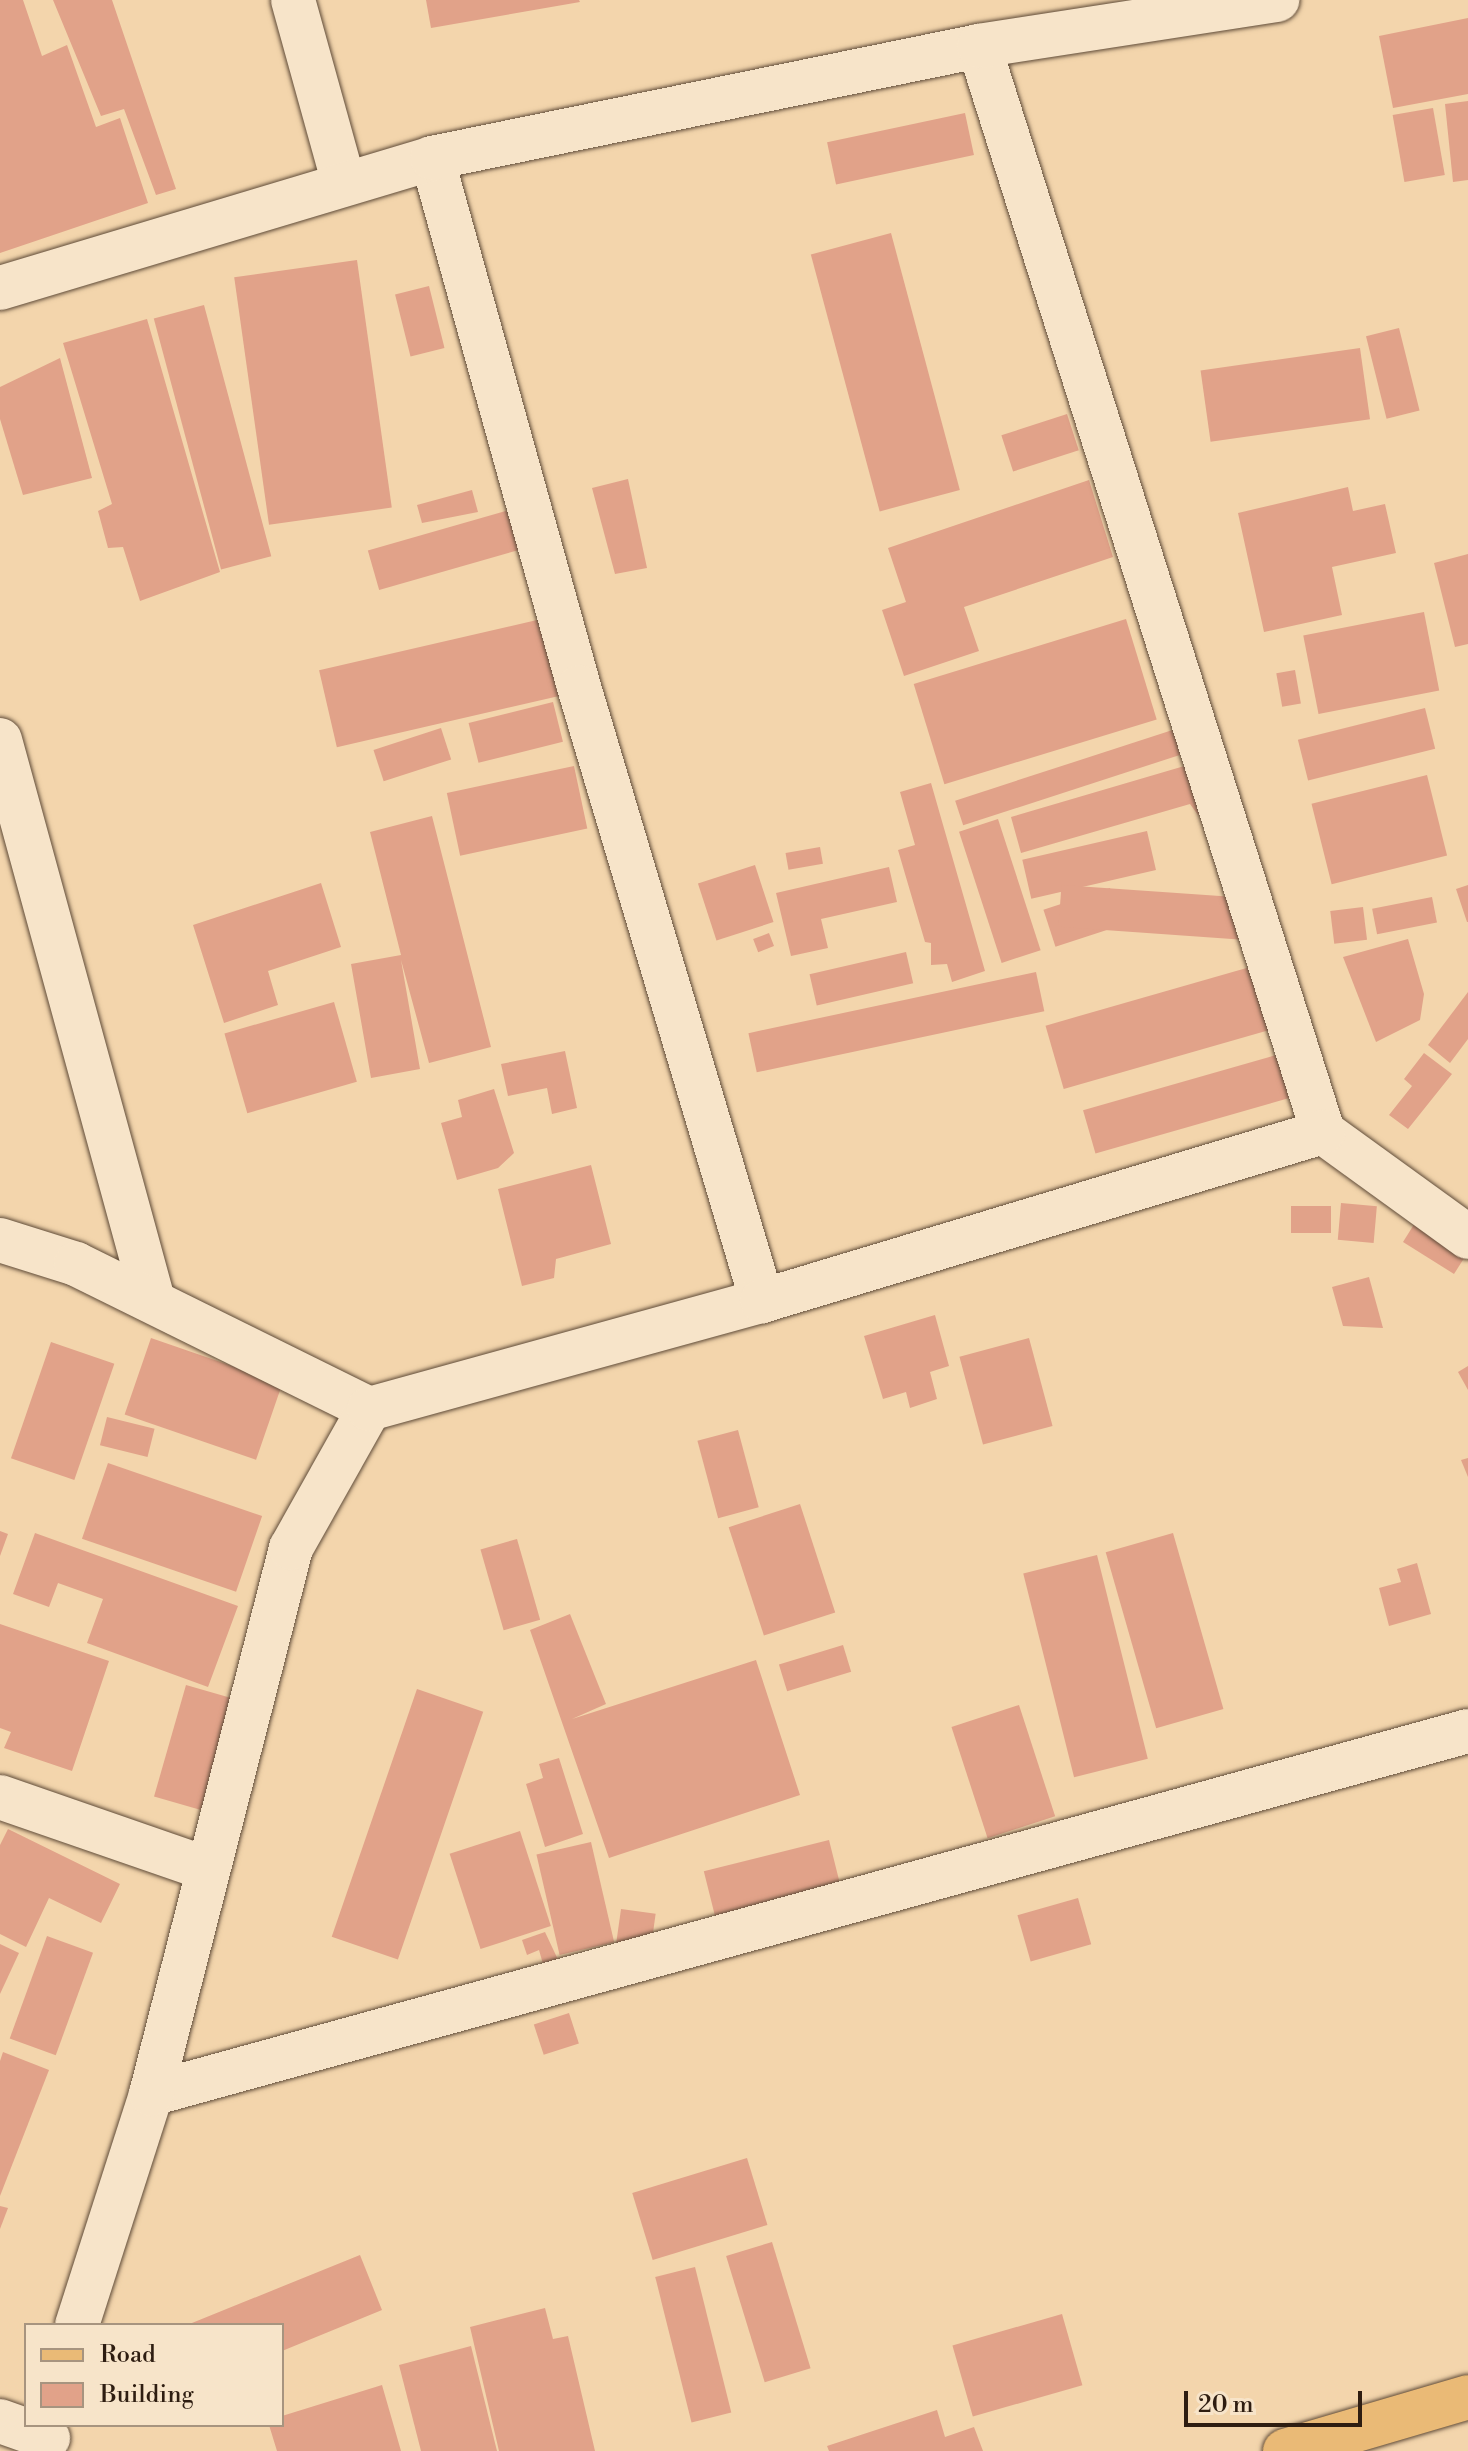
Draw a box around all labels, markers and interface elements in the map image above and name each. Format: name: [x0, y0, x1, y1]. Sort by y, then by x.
legend: [24, 2323, 284, 2427]
text: Road: [100, 2340, 156, 2370]
scale bar: [1188, 2375, 1366, 2425]
text: Building: [100, 2380, 194, 2410]
text: 20 m: [1198, 2390, 1254, 2420]

